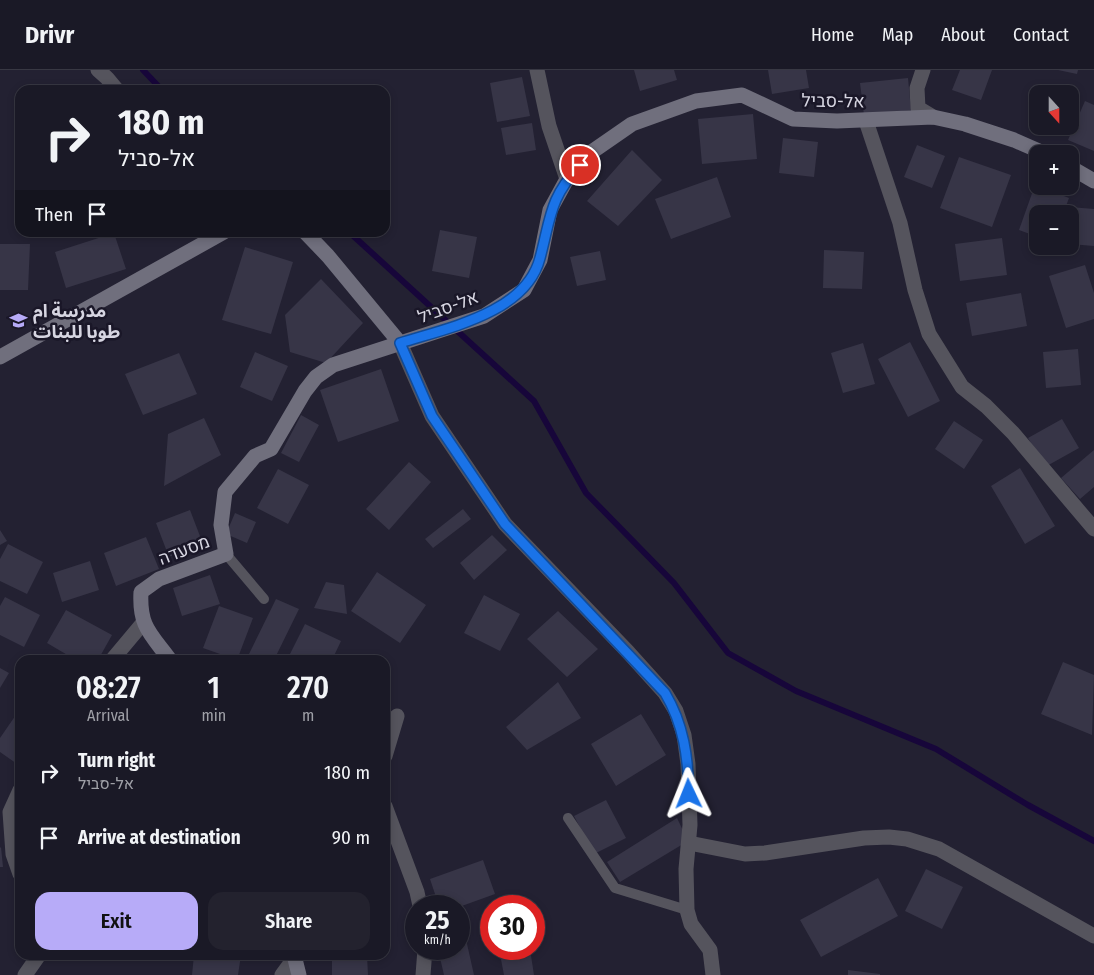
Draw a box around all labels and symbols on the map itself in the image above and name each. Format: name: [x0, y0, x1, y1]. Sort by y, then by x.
north arrow: [1029, 85, 1079, 135]
street label: אל-סביל: [801, 89, 865, 113]
pin: [559, 144, 601, 186]
street label: אל-סביל: [415, 286, 481, 328]
place label: مدرسة ام طوبا للبنات: [33, 300, 120, 343]
school or university icon: مدرسة ام طوبا للبنات: [9, 311, 29, 331]
street label: מסעדה: [155, 530, 213, 570]
position arrow: [662, 767, 714, 819]
speed limit sign: 30: [480, 895, 545, 960]

